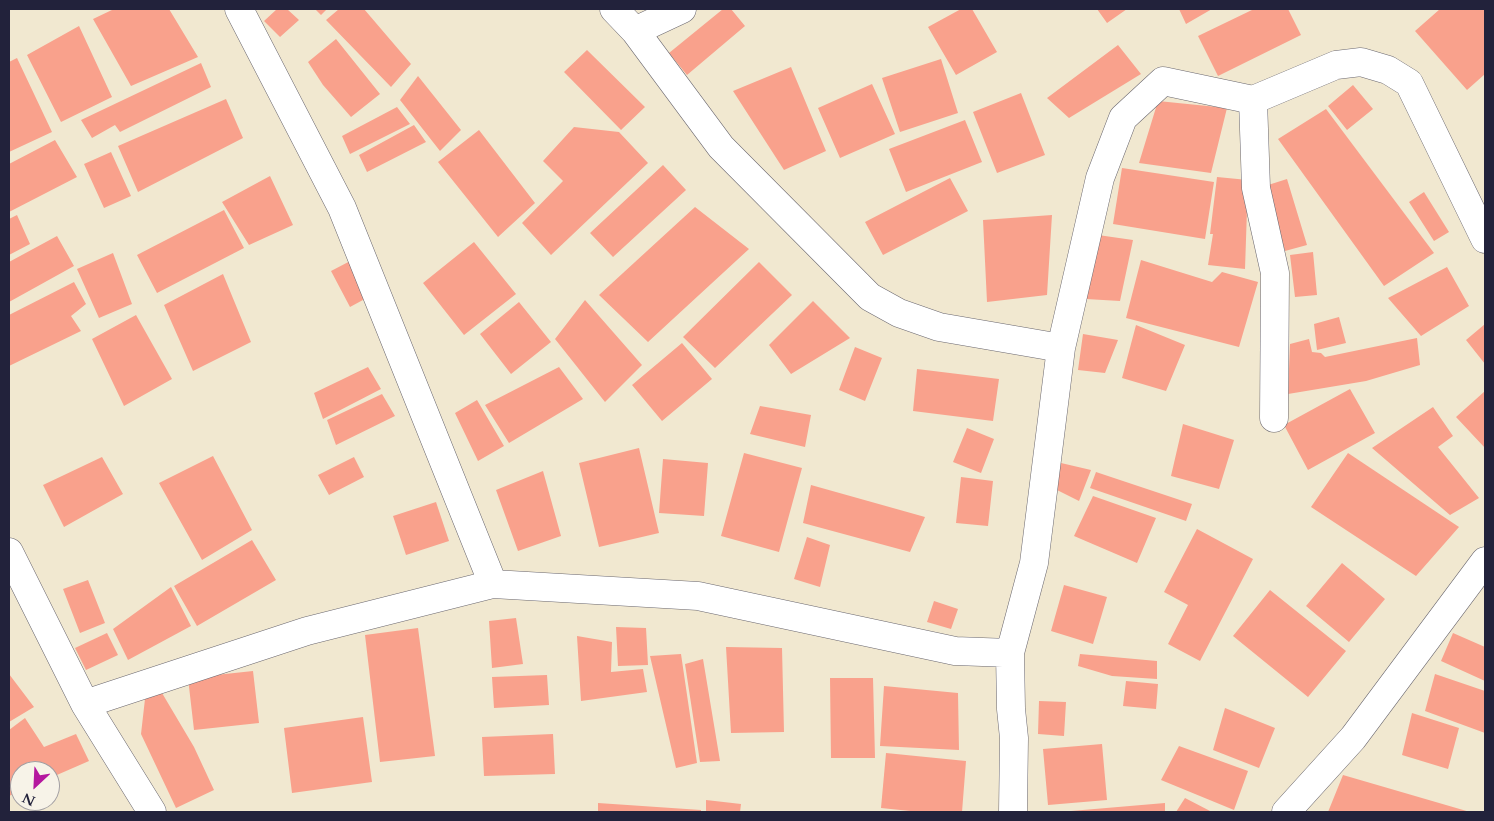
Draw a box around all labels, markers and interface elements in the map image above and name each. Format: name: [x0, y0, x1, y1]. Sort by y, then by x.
north arrow: [10, 761, 60, 811]
text: N: [19, 788, 38, 810]

